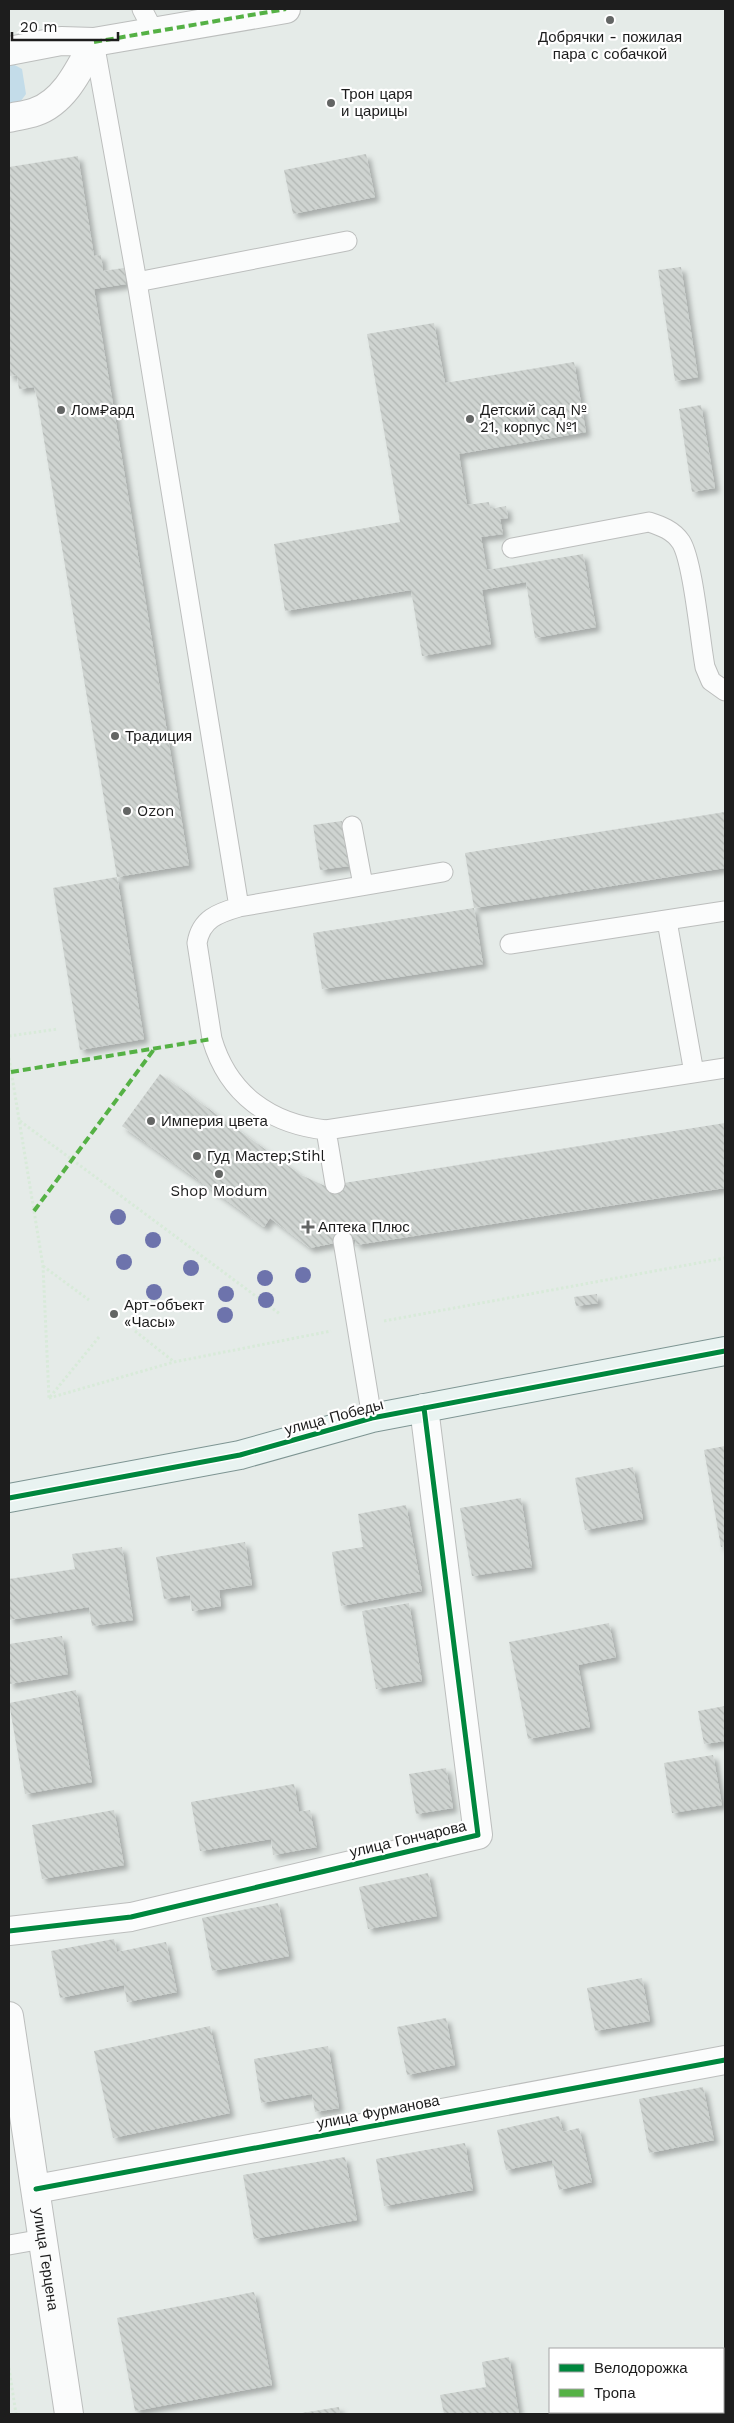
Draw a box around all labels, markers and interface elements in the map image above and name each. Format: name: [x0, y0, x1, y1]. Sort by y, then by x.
scale bar: [12, 10, 119, 42]
marker: Добрячки - пожилая пара с собачкой: [604, 14, 616, 26]
text: 20 m: [20, 18, 58, 36]
place label: Добрячки - пожилая пара с собачкой: [538, 28, 682, 63]
place label: Трон царя и царицы: [341, 85, 413, 120]
marker: Трон царя и царицы: [325, 97, 337, 109]
place label: Лом₽ард: [71, 401, 135, 419]
place label: Детский сад № 21, корпус №1: [480, 401, 587, 436]
marker: Лом₽ард: [55, 404, 67, 416]
marker: Детский сад № 21, корпус №1: [464, 413, 476, 425]
place label: Традиция: [125, 727, 192, 745]
marker: Традиция: [109, 730, 121, 742]
place label: Ozon: [137, 802, 174, 820]
marker: Ozon: [121, 805, 133, 817]
place label: Империя цвета: [161, 1112, 268, 1130]
marker: Империя цвета: [145, 1115, 157, 1127]
place label: Гуд Мастер;Stihl: [207, 1147, 325, 1165]
marker: Гуд Мастер;Stihl: [191, 1150, 203, 1162]
marker: Shop Modum: [213, 1168, 225, 1180]
place label: Shop Modum: [170, 1182, 268, 1200]
place label: Аптека Плюс: [318, 1218, 410, 1236]
marker: Аптека Плюс: [302, 1221, 314, 1233]
place label: Арт-объект «Часы»: [124, 1296, 204, 1331]
marker: Арт-объект «Часы»: [108, 1308, 120, 1320]
street label: улица Победы: [283, 1395, 385, 1439]
street label: улица Гончарова: [348, 1817, 469, 1861]
street label: улица Фурманова: [315, 2091, 442, 2133]
street label: улица Герцена: [29, 2207, 62, 2312]
legend: [549, 2348, 724, 2413]
text: Велодорожка: [594, 2359, 688, 2377]
text: Тропа: [594, 2384, 636, 2402]

